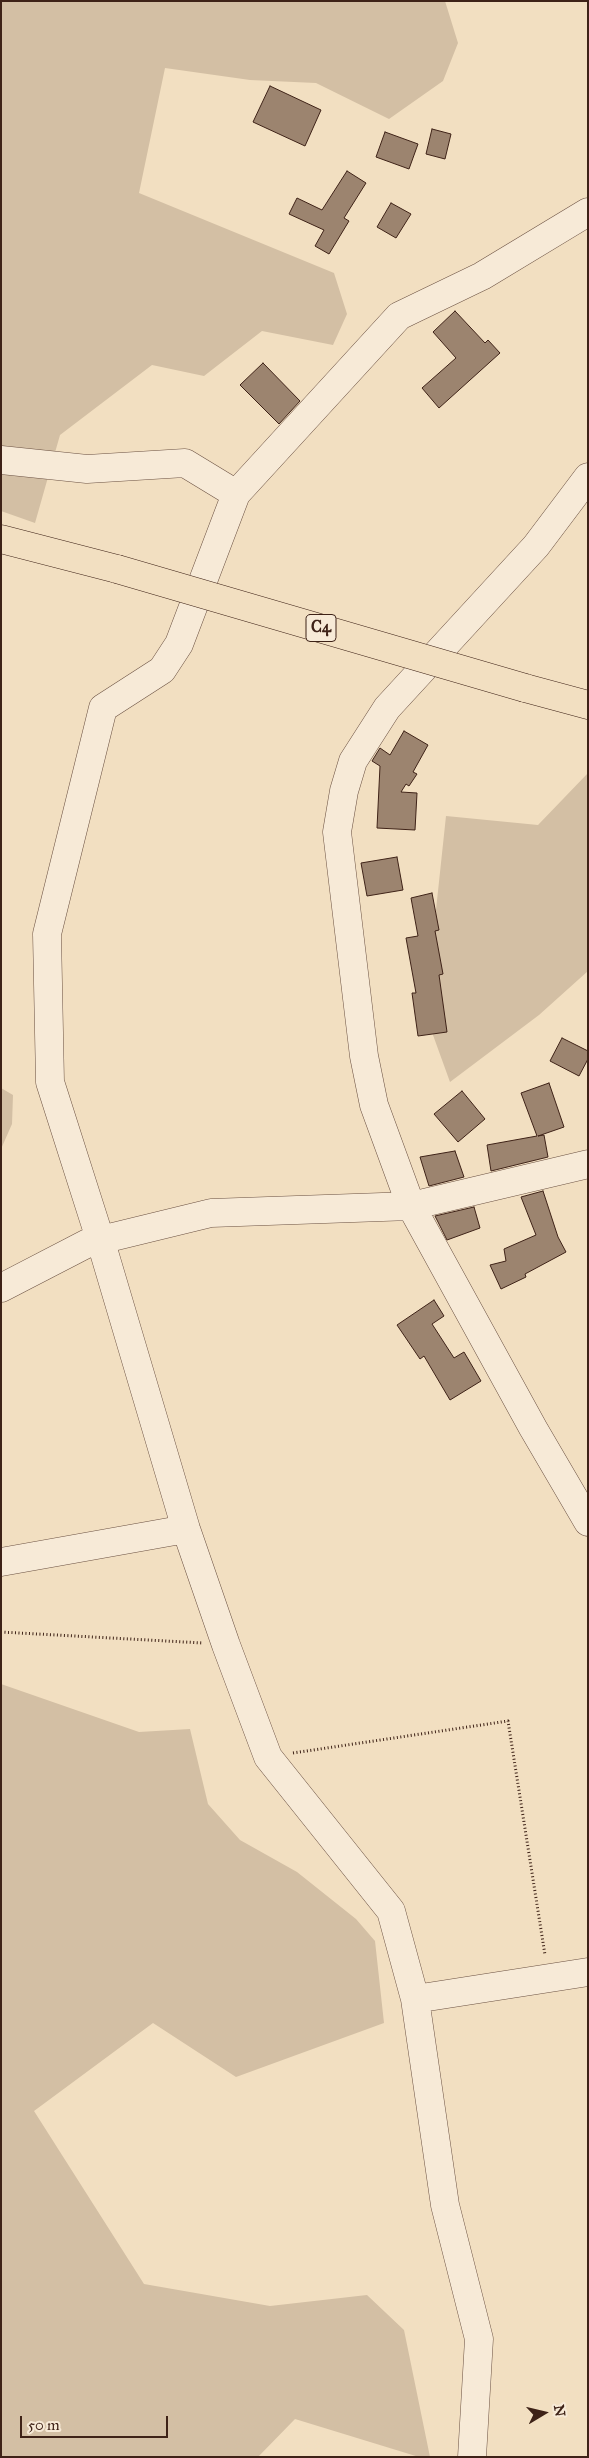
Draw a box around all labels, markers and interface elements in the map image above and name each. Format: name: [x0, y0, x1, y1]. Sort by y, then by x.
road number: C4: [306, 614, 336, 641]
north arrow: [519, 2388, 569, 2438]
text: N: [550, 2403, 569, 2418]
scale bar: [22, 2406, 170, 2438]
text: 50 m: [28, 2416, 60, 2434]

